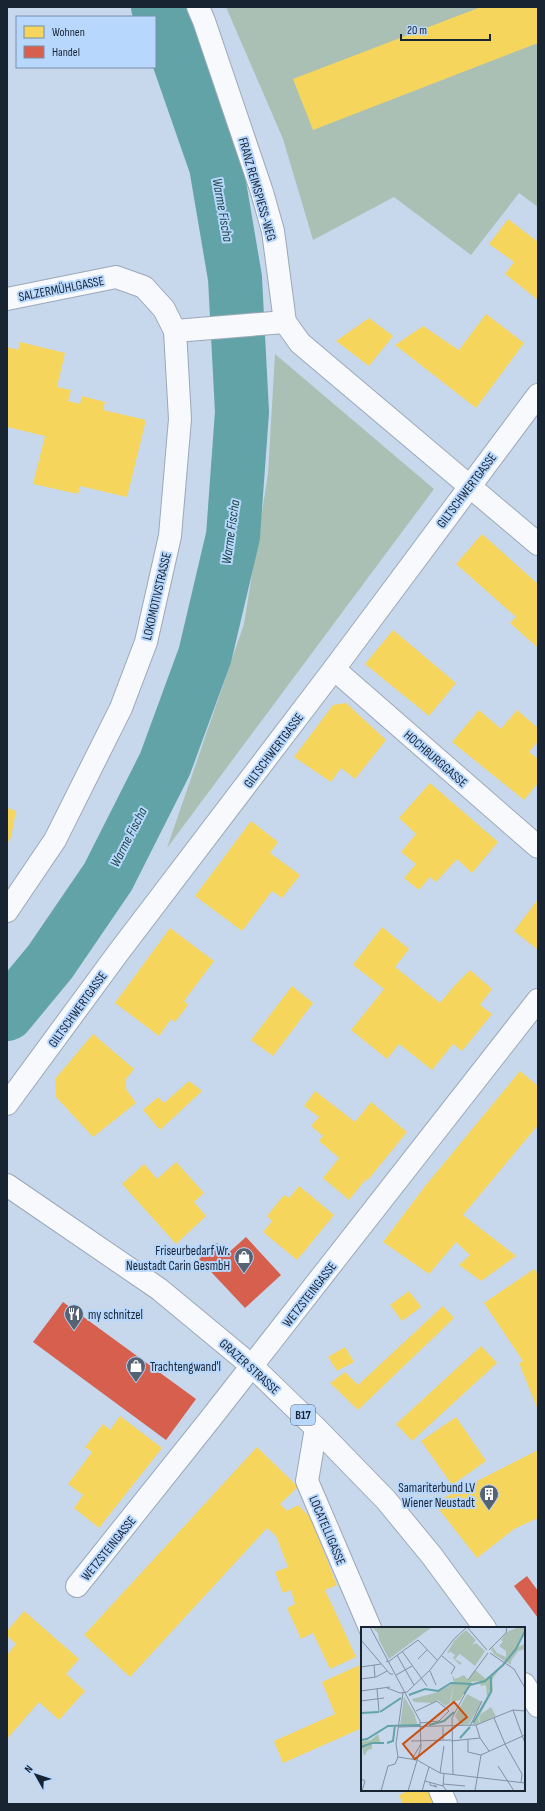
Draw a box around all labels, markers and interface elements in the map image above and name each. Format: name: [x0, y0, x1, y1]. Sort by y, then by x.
legend: [16, 16, 156, 68]
scale bar: [401, 16, 490, 42]
text: 20 m: [407, 23, 427, 38]
text: Wohnen: [52, 25, 85, 40]
text: Handel: [52, 45, 80, 60]
street label: FRANZ REIMSPIESS-WEG: [235, 136, 279, 243]
water label: Warme Fischa: [209, 177, 237, 244]
street label: SALZERMÜHLGASSE: [17, 272, 105, 305]
street label: GILTSCHWERTGASSE: [433, 450, 500, 531]
water label: Warme Fischa: [218, 499, 243, 565]
street label: LOKOMOTIVSTRASSE: [139, 551, 175, 642]
street label: GILTSCHWERTGASSE: [240, 710, 307, 791]
street label: HOCHBURGGASSE: [400, 727, 470, 791]
water label: Warme Fischa: [106, 804, 151, 870]
street label: GILTSCHWERTGASSE: [45, 969, 111, 1051]
place label: Friseurbedarf Wr. Neustadt Carin GesmbH: [126, 1243, 230, 1274]
shop icon: Friseurbedarf Wr. Neustadt Carin GesmbH: [233, 1246, 255, 1274]
street label: WETZSTEINGASSE: [279, 1259, 340, 1330]
restaurant icon: my schnitzel: [63, 1303, 85, 1331]
place label: my schnitzel: [88, 1307, 143, 1323]
street label: GRAZER STRASSE: [216, 1336, 283, 1398]
shop icon: Trachtengwand'l: [125, 1355, 147, 1383]
place label: Trachtengwand'l: [150, 1359, 221, 1375]
road number: B17: [291, 1405, 315, 1425]
place label: Samariterbund LV Wiener Neustadt: [398, 1480, 475, 1511]
building icon: Samariterbund LV Wiener Neustadt: [478, 1483, 500, 1511]
street label: LOCATELLIGASSE: [305, 1493, 349, 1567]
street label: WETZSTEINGASSE: [78, 1513, 140, 1584]
inset map: [361, 1627, 525, 1791]
north arrow: [16, 1755, 56, 1795]
text: N: [22, 1763, 36, 1775]

